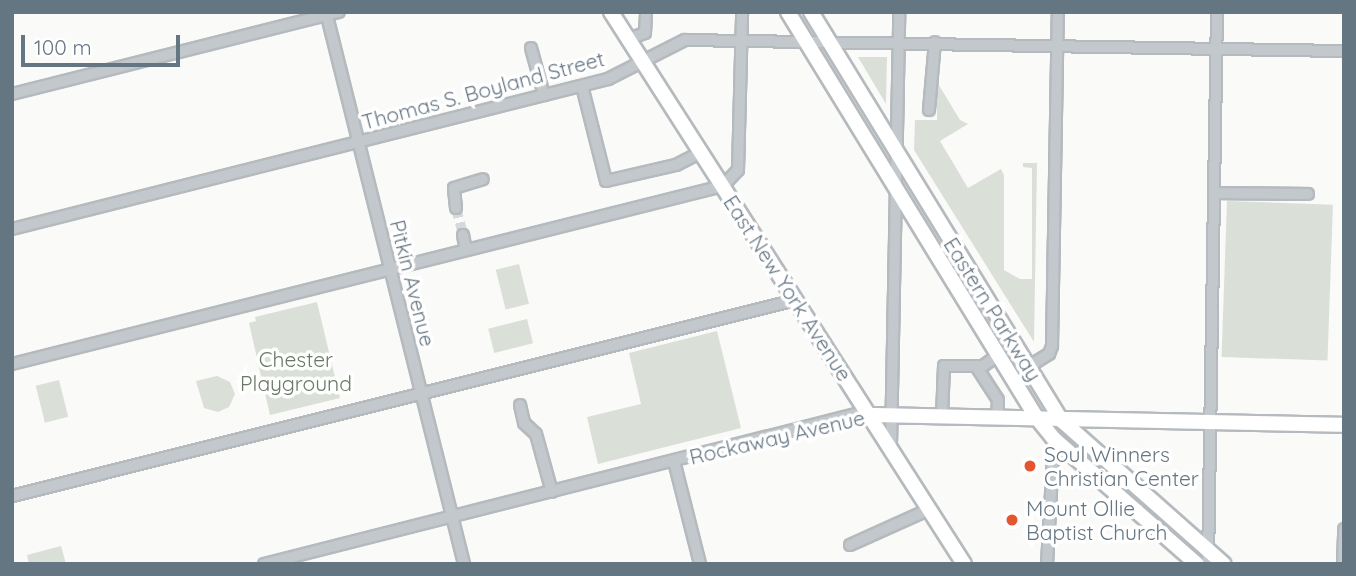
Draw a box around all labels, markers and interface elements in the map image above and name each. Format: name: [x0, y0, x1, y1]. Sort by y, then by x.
scale bar: [24, 21, 184, 65]
text: 100 m: [34, 34, 92, 60]
street label: Thomas S. Boyland Street: [359, 45, 607, 135]
street label: East New York Avenue: [718, 190, 858, 386]
street label: Pitkin Avenue: [385, 217, 441, 349]
street label: Eastern Parkway: [939, 233, 1047, 385]
park label: Chester Playground: [240, 346, 352, 396]
street label: Rockaway Avenue: [687, 405, 867, 469]
place label: Soul Winners Christian Center: [1044, 441, 1199, 491]
marker: Soul Winners Christian Center: [1022, 458, 1038, 474]
place label: Mount Ollie Baptist Church: [1026, 495, 1167, 545]
marker: Mount Ollie Baptist Church: [1004, 512, 1020, 528]

